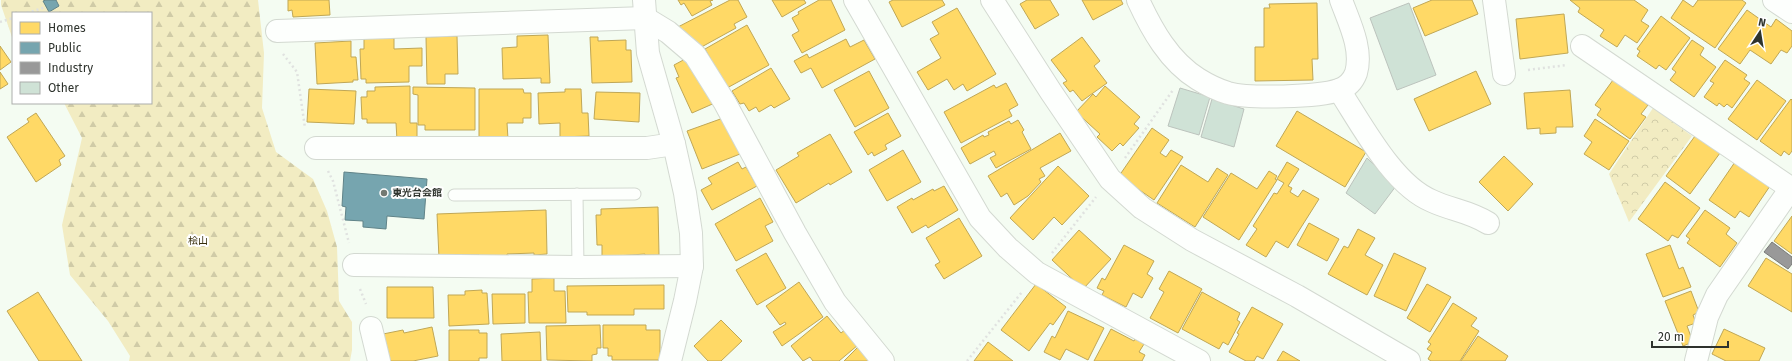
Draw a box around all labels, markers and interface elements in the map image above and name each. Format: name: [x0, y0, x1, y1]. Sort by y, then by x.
legend: [12, 12, 152, 104]
north arrow: [1740, 12, 1780, 52]
text: N: [1757, 16, 1767, 30]
text: Homes: [48, 21, 86, 35]
text: Public: [48, 41, 82, 55]
text: Industry: [48, 61, 93, 75]
text: Other: [48, 81, 79, 95]
place label: 東光台会館: [392, 187, 442, 199]
marker: 東光台会館: [379, 188, 389, 198]
park label: 桧山: [188, 235, 208, 247]
scale bar: [1652, 323, 1728, 349]
text: 20 m: [1658, 330, 1684, 344]

